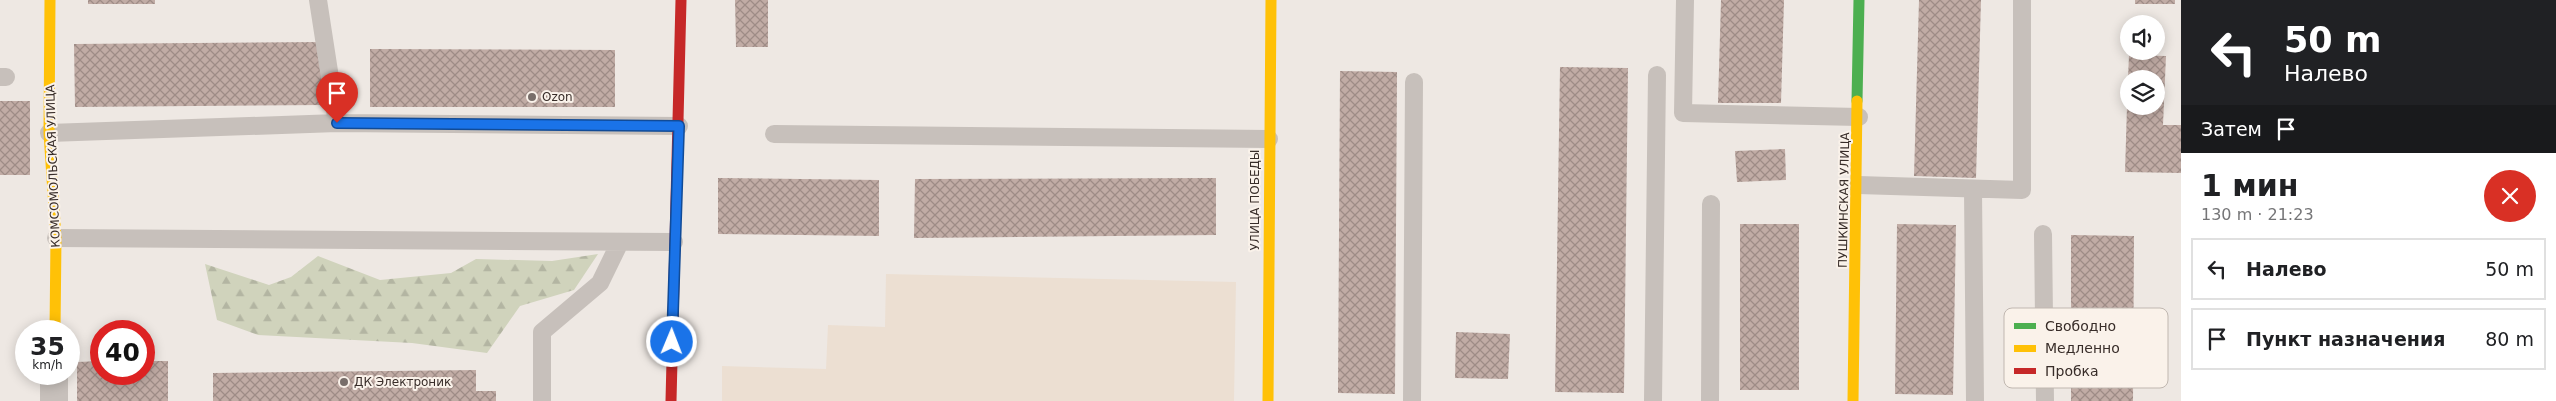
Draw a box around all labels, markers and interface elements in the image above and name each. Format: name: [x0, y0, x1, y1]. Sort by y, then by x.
map controls: [2120, 15, 2165, 115]
button: sound: [2120, 15, 2165, 60]
icon: left: [2201, 20, 2266, 85]
text: 50 m: [2284, 20, 2381, 60]
text: Налево: [2284, 61, 2368, 86]
button: layers: [2120, 70, 2165, 115]
pin: [316, 72, 358, 123]
icon: arrive: [323, 79, 351, 107]
street label: КОМСОМОЛЬСКАЯ УЛИЦА: [43, 83, 63, 248]
place label: Ozon: [542, 90, 573, 104]
marker: Ozon: [526, 91, 538, 103]
icon: arrive: [2272, 115, 2300, 143]
text: Затем: [2201, 118, 2262, 140]
street label: ПУШКИНСКАЯ УЛИЦА: [1836, 131, 1852, 268]
street label: УЛИЦА ПОБЕДЫ: [1248, 150, 1262, 250]
text: 1 мин: [2201, 168, 2299, 203]
button: close: [2484, 170, 2536, 222]
text: 130 m · 21:23: [2201, 205, 2314, 224]
icon: left: [2203, 255, 2231, 283]
text: Налево: [2246, 258, 2327, 280]
text: 50 m: [2485, 258, 2534, 280]
legend: [2004, 308, 2168, 388]
position arrow: [645, 315, 697, 367]
text: Свободно: [2045, 318, 2116, 334]
speed limit sign: 40: [90, 320, 155, 385]
icon: arrive: [2203, 325, 2231, 353]
text: Пункт назначения: [2246, 328, 2445, 350]
text: 80 m: [2485, 328, 2534, 350]
text: 35: [30, 332, 65, 361]
text: Медленно: [2045, 340, 2120, 356]
text: km/h: [32, 358, 63, 372]
text: Пробка: [2045, 363, 2099, 379]
place label: ДК Электроник: [354, 375, 451, 389]
marker: ДК Электроник: [338, 376, 350, 388]

